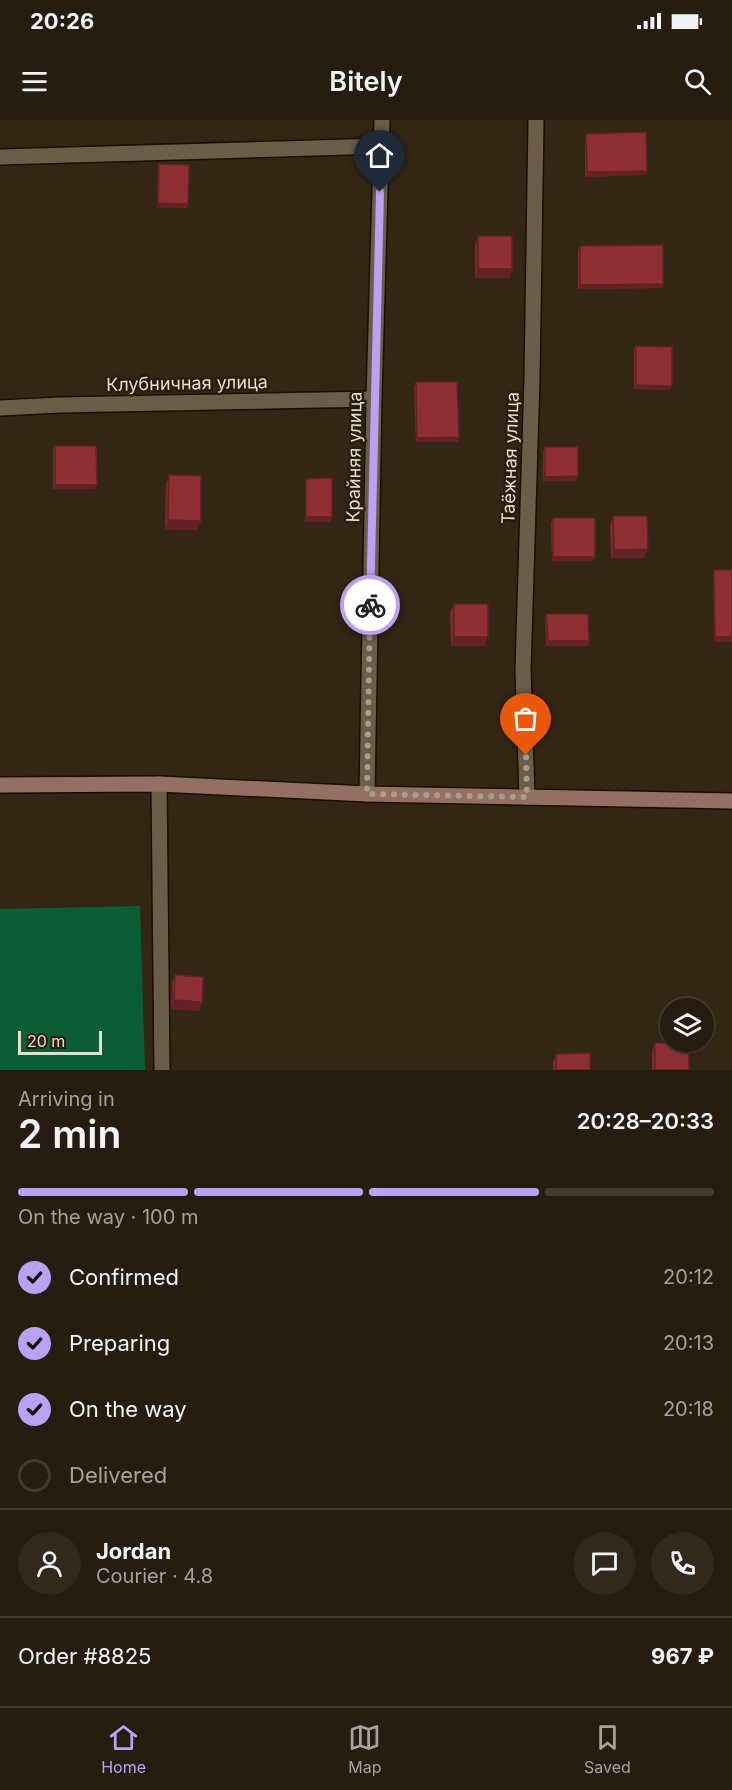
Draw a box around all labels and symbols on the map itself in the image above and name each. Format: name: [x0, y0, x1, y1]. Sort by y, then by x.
pin: [354, 130, 405, 192]
street label: Клубничная улица: [106, 371, 268, 395]
street label: Крайняя улица: [342, 391, 366, 523]
street label: Таёжная улица: [497, 392, 523, 524]
courier: [340, 575, 400, 635]
pin: [500, 693, 551, 755]
scale bar: [18, 1028, 102, 1055]

